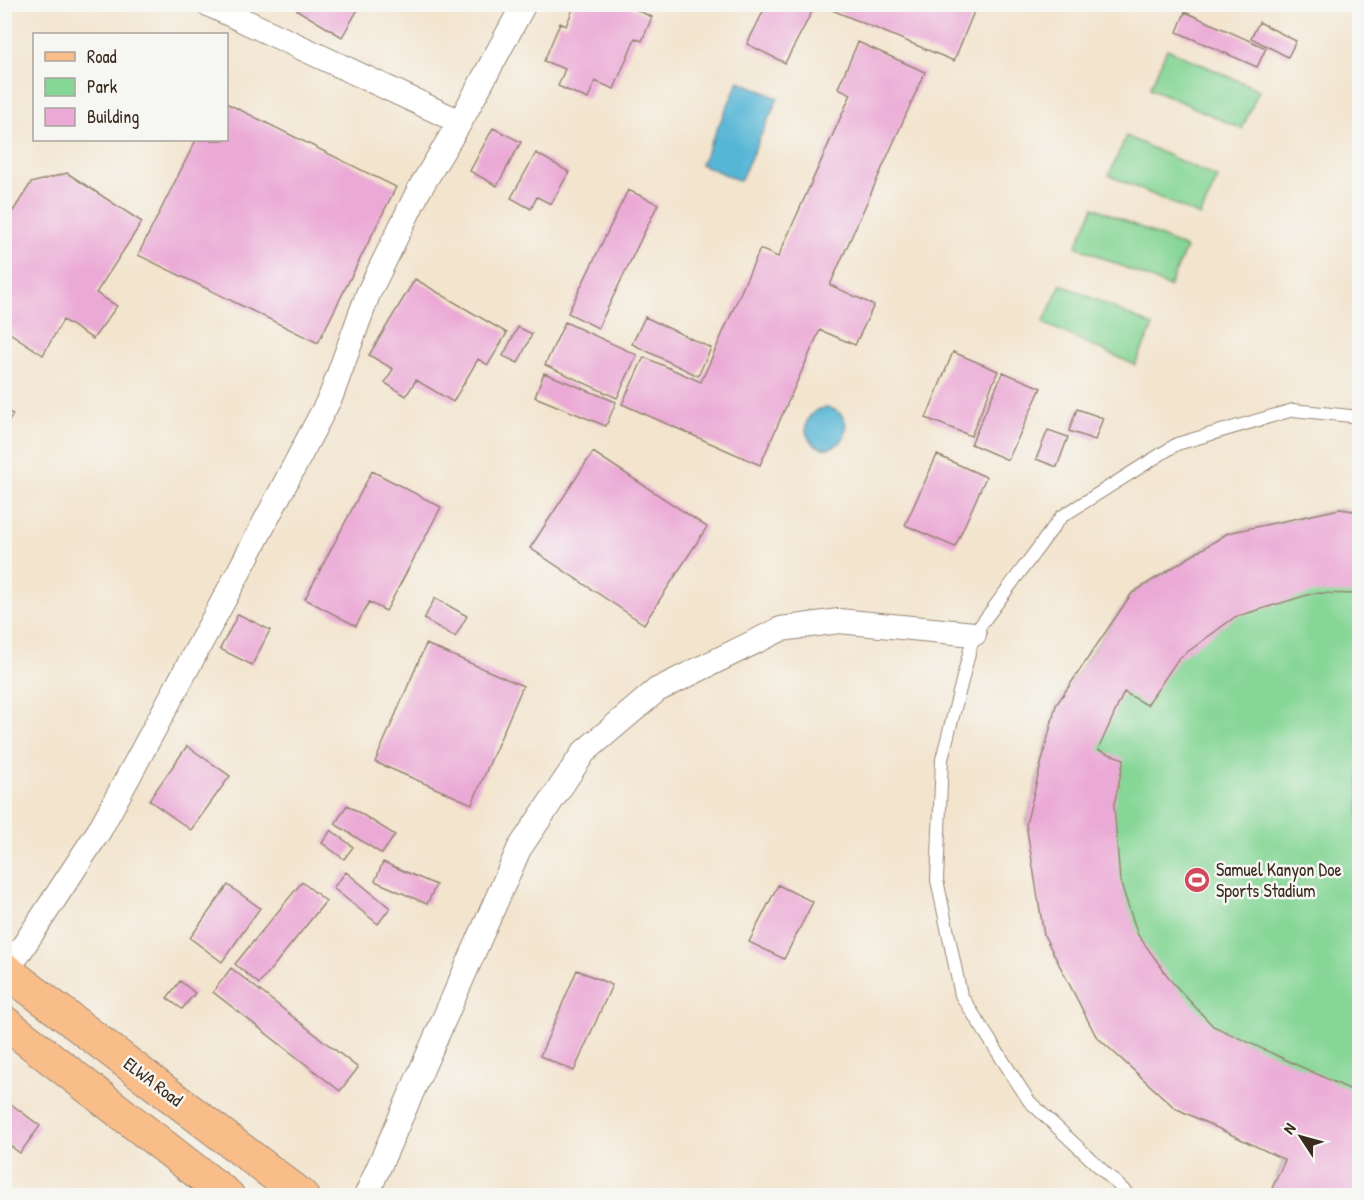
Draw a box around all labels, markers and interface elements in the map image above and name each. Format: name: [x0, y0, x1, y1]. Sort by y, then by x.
legend: [33, 33, 228, 141]
text: Road: [87, 44, 117, 69]
text: Park: [87, 74, 118, 99]
text: Building: [87, 104, 139, 129]
place label: Samuel Kanyon Doe Sports Stadium: [1216, 857, 1342, 903]
sports icon: Samuel Kanyon Doe Sports Stadium: [1182, 865, 1212, 895]
street label: ELWA Road: [119, 1051, 188, 1112]
north arrow: [1271, 1107, 1331, 1167]
text: N: [1277, 1118, 1301, 1138]

